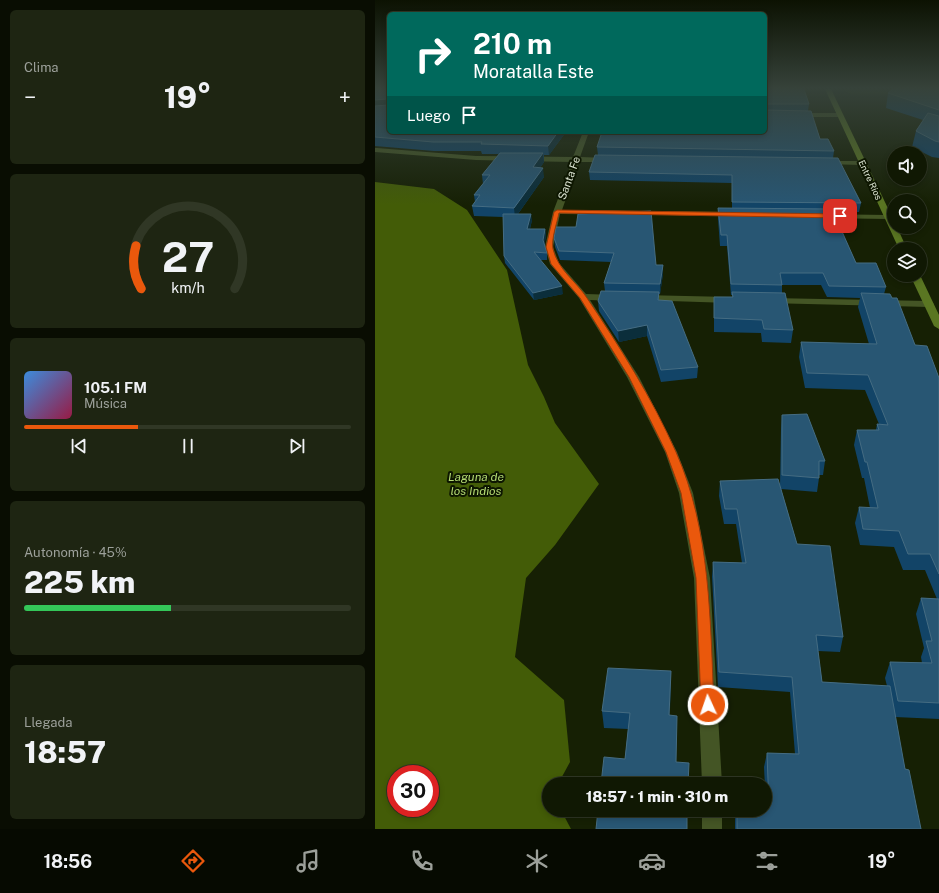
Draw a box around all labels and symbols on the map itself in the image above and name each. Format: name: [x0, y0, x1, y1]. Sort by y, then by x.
street label: Santa Fe: [556, 155, 582, 201]
street label: Entre Ríos: [856, 158, 885, 202]
pin: [823, 199, 857, 233]
water label: Laguna de los Indios: [448, 470, 504, 498]
position arrow: [687, 684, 729, 726]
speed limit sign: 30: [387, 765, 439, 817]

